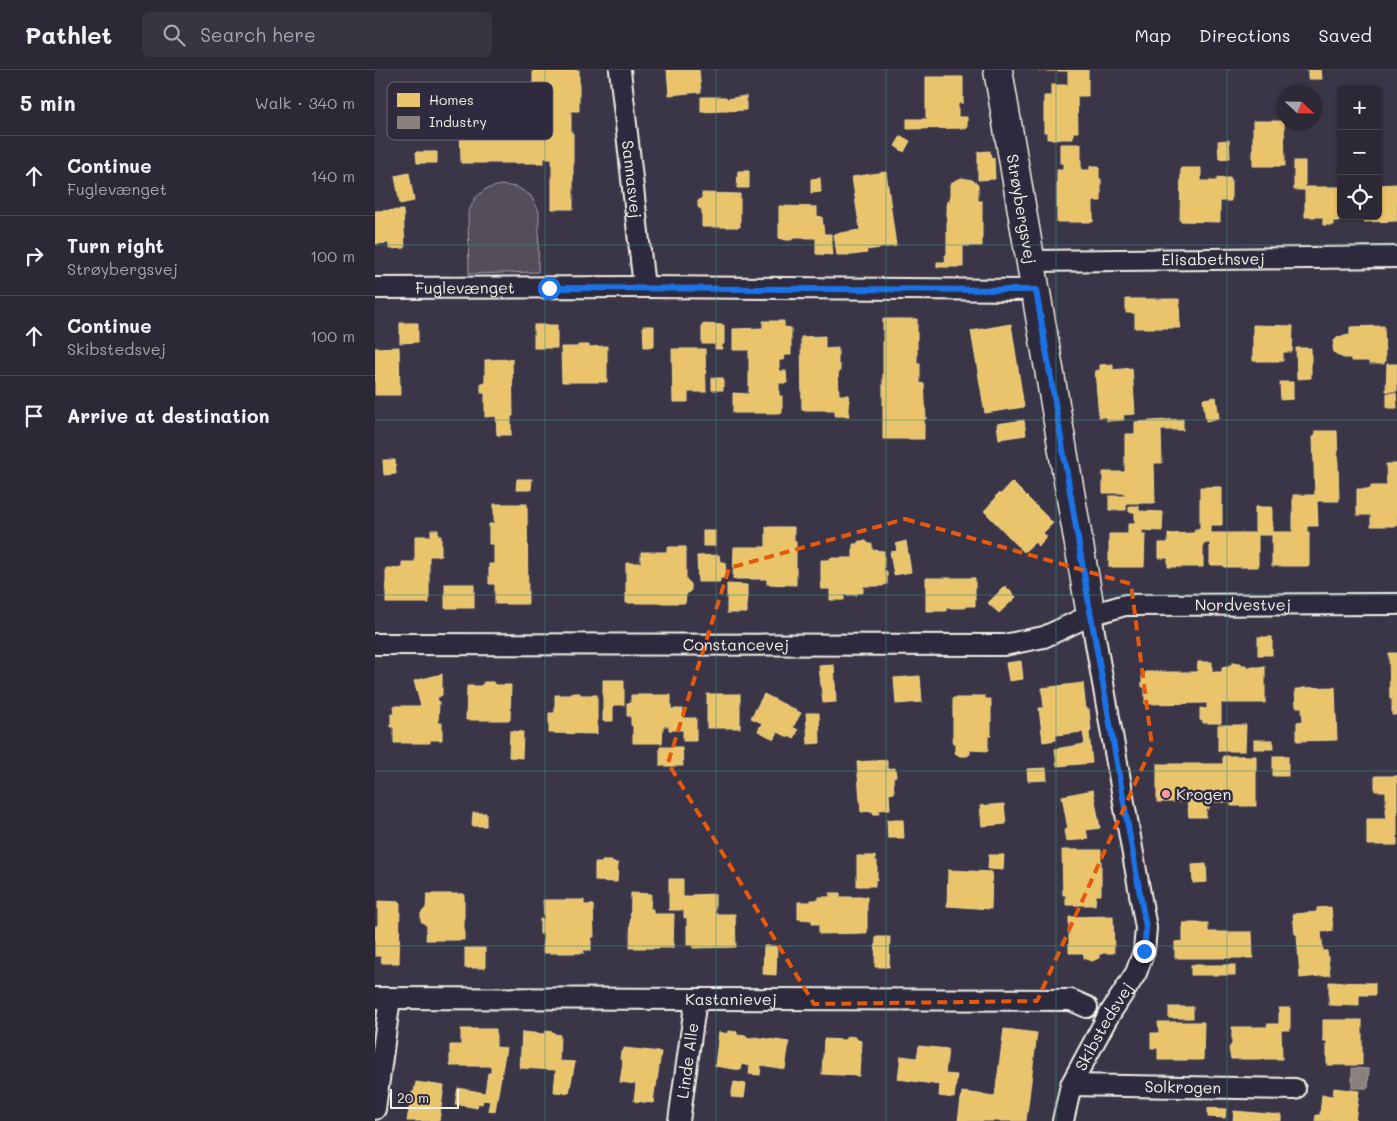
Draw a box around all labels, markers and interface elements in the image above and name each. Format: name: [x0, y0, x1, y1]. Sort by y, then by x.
search box: [142, 12, 492, 57]
text: Pathlet: [25, 19, 112, 50]
icon: search: [160, 21, 188, 49]
text: Search here: [200, 22, 316, 47]
text: Map: [1134, 23, 1171, 47]
text: Directions: [1199, 23, 1291, 47]
text: Saved: [1319, 23, 1372, 47]
legend: [387, 82, 553, 140]
north arrow: [1277, 85, 1322, 130]
map controls: [1337, 85, 1382, 220]
button: +: [1337, 85, 1382, 130]
text: 5 min: [20, 89, 76, 116]
text: Homes: [429, 90, 474, 109]
text: Walk · 340 m: [255, 92, 355, 113]
text: Industry: [429, 112, 487, 131]
button: −: [1337, 130, 1382, 175]
street label: Sannasvej: [618, 139, 647, 219]
street label: Strøybergsvej: [1003, 152, 1042, 265]
text: Continue: [67, 153, 152, 178]
icon: ahead: [20, 162, 48, 190]
text: 140 m: [311, 165, 355, 186]
button: locate: [1337, 175, 1382, 220]
text: Fuglevænget: [67, 178, 167, 199]
text: Turn right: [67, 233, 164, 258]
icon: right: [20, 242, 48, 270]
text: 100 m: [310, 245, 355, 266]
street label: Elisabethsvej: [1161, 247, 1265, 270]
text: Strøybergsvej: [67, 258, 178, 279]
street label: Fuglevænget: [415, 276, 515, 298]
route start: [538, 277, 561, 300]
text: Continue: [67, 313, 152, 338]
icon: ahead: [20, 322, 48, 350]
text: 100 m: [310, 325, 355, 346]
text: Skibstedsvej: [67, 338, 166, 359]
icon: arrive: [20, 402, 48, 430]
text: Arrive at destination: [67, 403, 270, 428]
street label: Nordvestvej: [1195, 593, 1291, 615]
street label: Constancevej: [683, 633, 789, 655]
place label: Krogen: [1176, 783, 1231, 804]
marker: Krogen: [1160, 788, 1172, 800]
route end: [1133, 940, 1156, 963]
street label: Skibstedsvej: [1070, 978, 1137, 1074]
street label: Kastanievej: [685, 988, 777, 1009]
street label: Linde Alle: [671, 1021, 703, 1100]
street label: Solkrogen: [1144, 1075, 1222, 1098]
scale bar: [390, 1086, 459, 1109]
text: 20 m: [397, 1088, 429, 1107]

